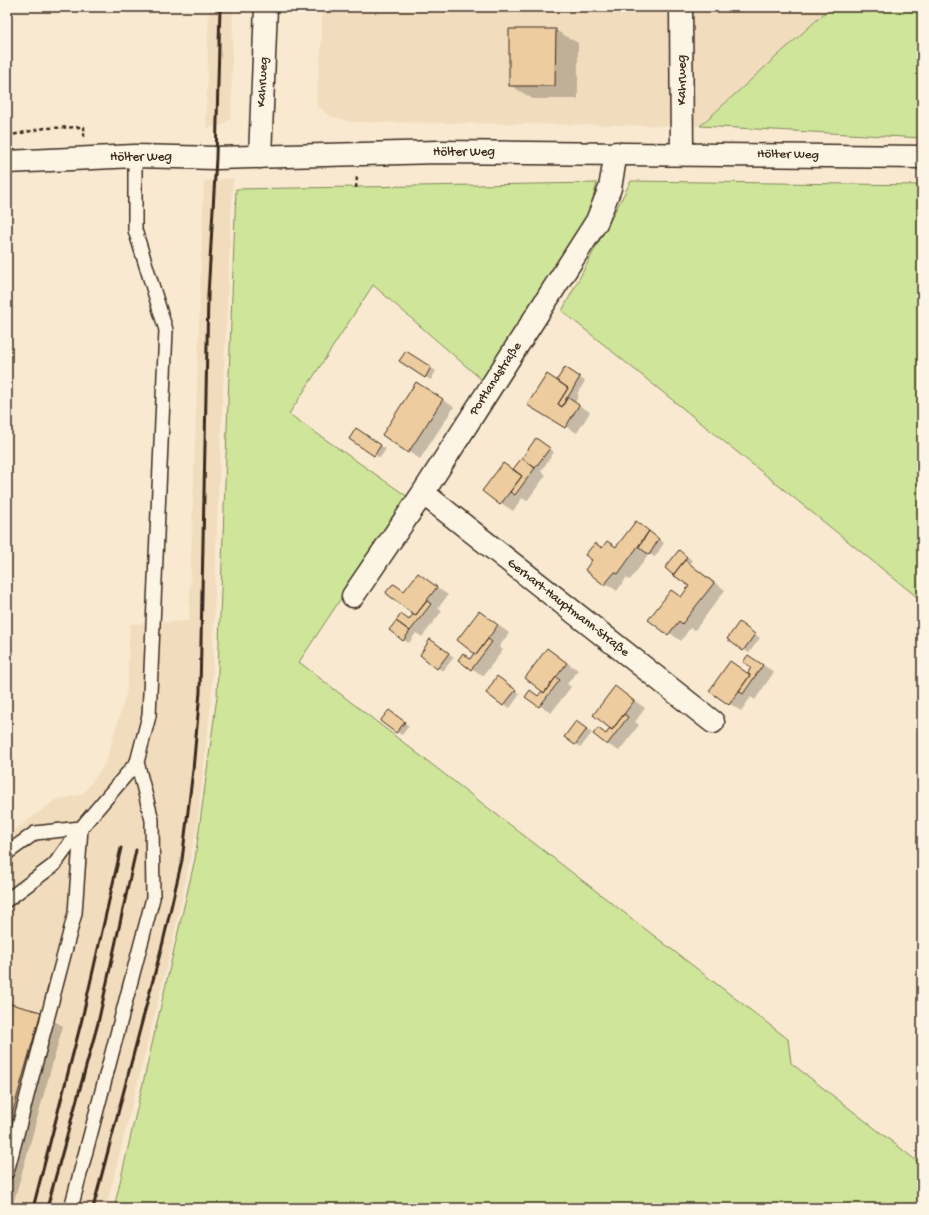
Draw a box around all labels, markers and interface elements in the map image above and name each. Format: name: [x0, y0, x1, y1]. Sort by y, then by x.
street label: Kahrweg: [675, 55, 690, 105]
street label: Kahrweg: [254, 57, 272, 107]
street label: Hölter Weg: [433, 145, 495, 160]
street label: Hölter Weg: [757, 147, 819, 163]
street label: Hölter Weg: [110, 150, 172, 165]
street label: Portlandstraße: [466, 339, 525, 419]
street label: Gerhart-Hauptmann-Straße: [504, 556, 632, 661]

